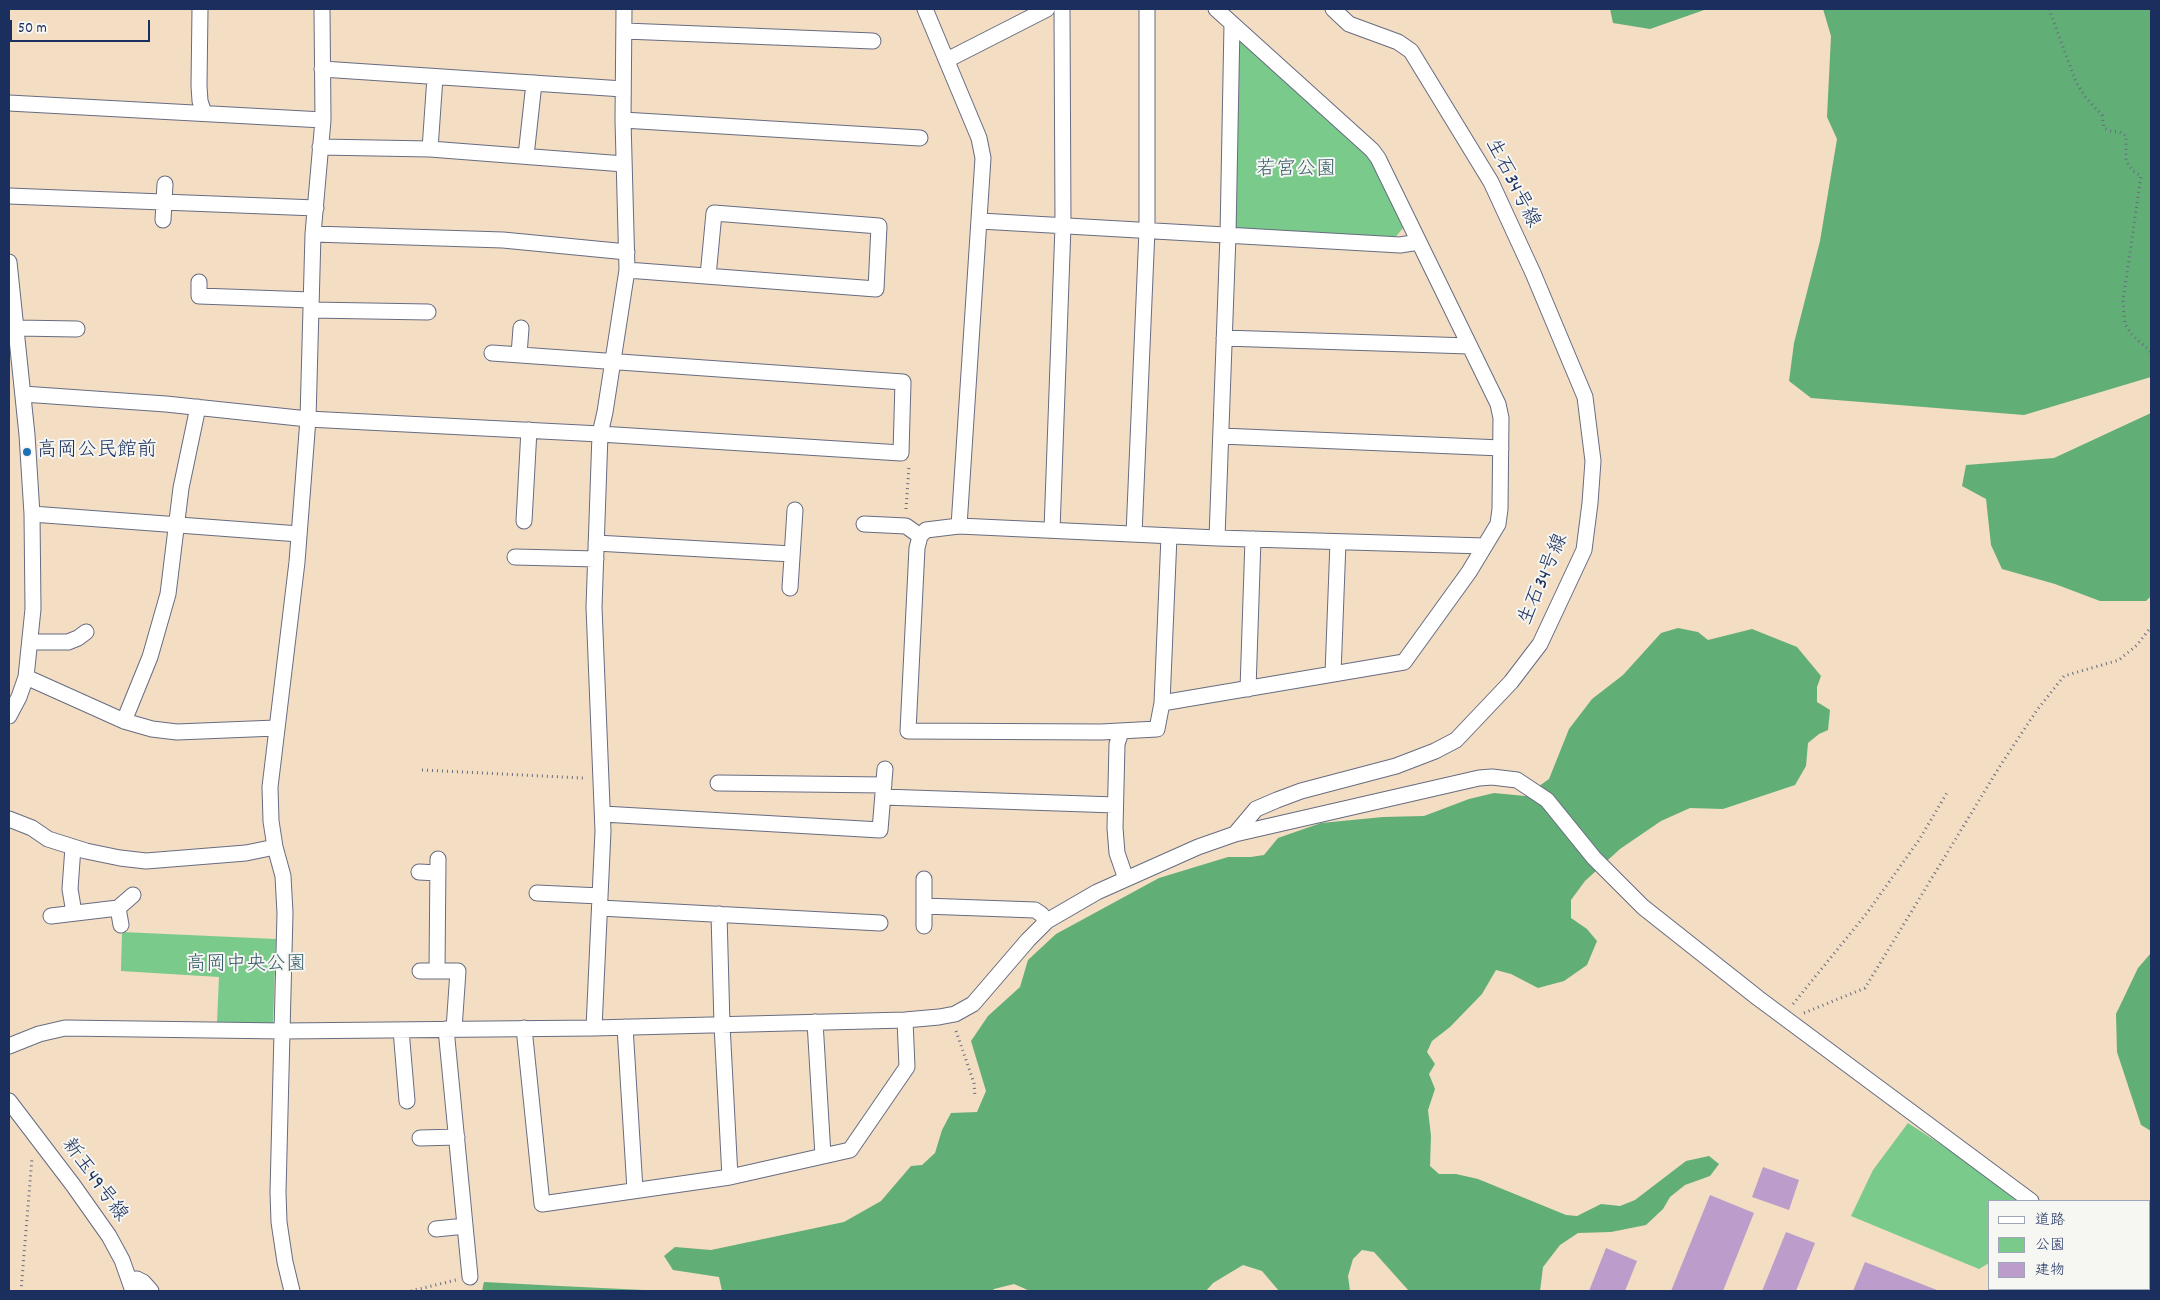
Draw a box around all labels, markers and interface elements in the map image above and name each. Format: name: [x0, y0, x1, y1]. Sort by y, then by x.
scale bar: [12, 10, 152, 42]
text: 50 m: [18, 18, 47, 40]
street label: 生石34号線: [1478, 135, 1544, 233]
park label: 若宮公園: [1256, 159, 1336, 183]
place label: 高岡公民館前: [37, 440, 157, 464]
marker: 高岡公民館前: [21, 446, 33, 458]
street label: 生石34号線: [1515, 531, 1575, 629]
park label: 高岡中央公園: [186, 954, 306, 978]
street label: 新玉49号線: [55, 1135, 131, 1227]
legend: [1988, 1200, 2150, 1290]
text: 道路: [2035, 1210, 2065, 1232]
text: 公園: [2035, 1235, 2065, 1257]
text: 建物: [2035, 1260, 2065, 1282]

